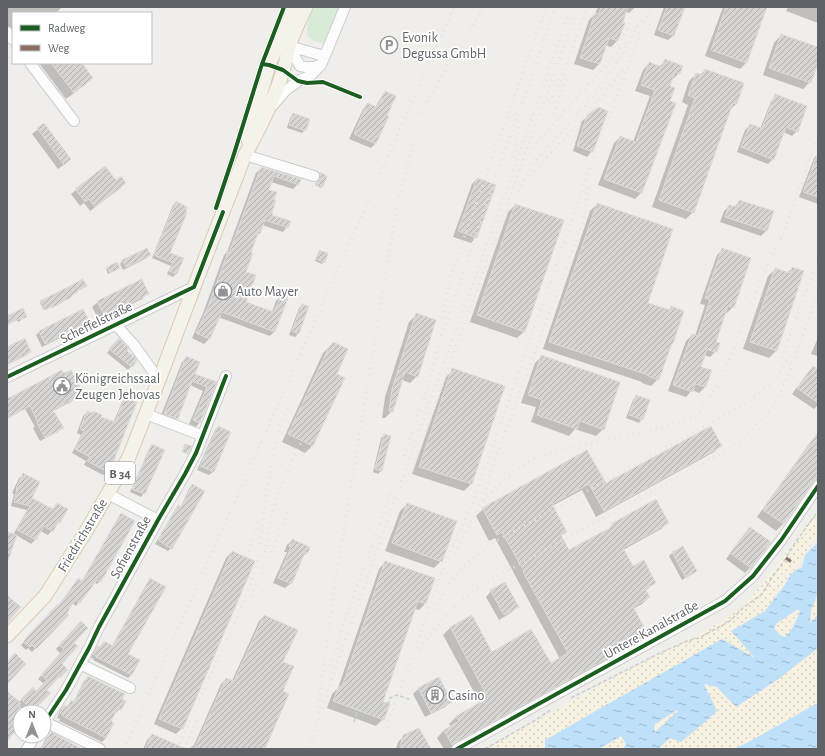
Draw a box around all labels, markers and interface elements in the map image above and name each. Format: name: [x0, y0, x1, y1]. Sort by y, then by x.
legend: [12, 12, 152, 64]
text: Radweg: [48, 22, 85, 34]
place label: Evonik Degussa GmbH: [402, 31, 486, 61]
parking icon: Evonik Degussa GmbH: [379, 35, 399, 55]
text: Weg: [48, 42, 70, 54]
shop icon: Auto Mayer: [213, 281, 233, 301]
place label: Auto Mayer: [236, 285, 299, 299]
street label: Scheffelstraße: [58, 299, 135, 346]
place label: Königreichssaal Zeugen Jehovas: [75, 372, 160, 402]
public building icon: Königreichssaal Zeugen Jehovas: [52, 376, 72, 396]
road number: B 34: [105, 462, 135, 484]
street label: Friedrichstraße: [56, 497, 110, 574]
street label: Sofienstraße: [108, 514, 154, 581]
street label: Untere Kanalstraße: [602, 598, 701, 662]
building icon: Casino: [425, 685, 445, 705]
place label: Casino: [448, 689, 485, 703]
north arrow: [12, 704, 52, 744]
text: N: [28, 709, 36, 720]

